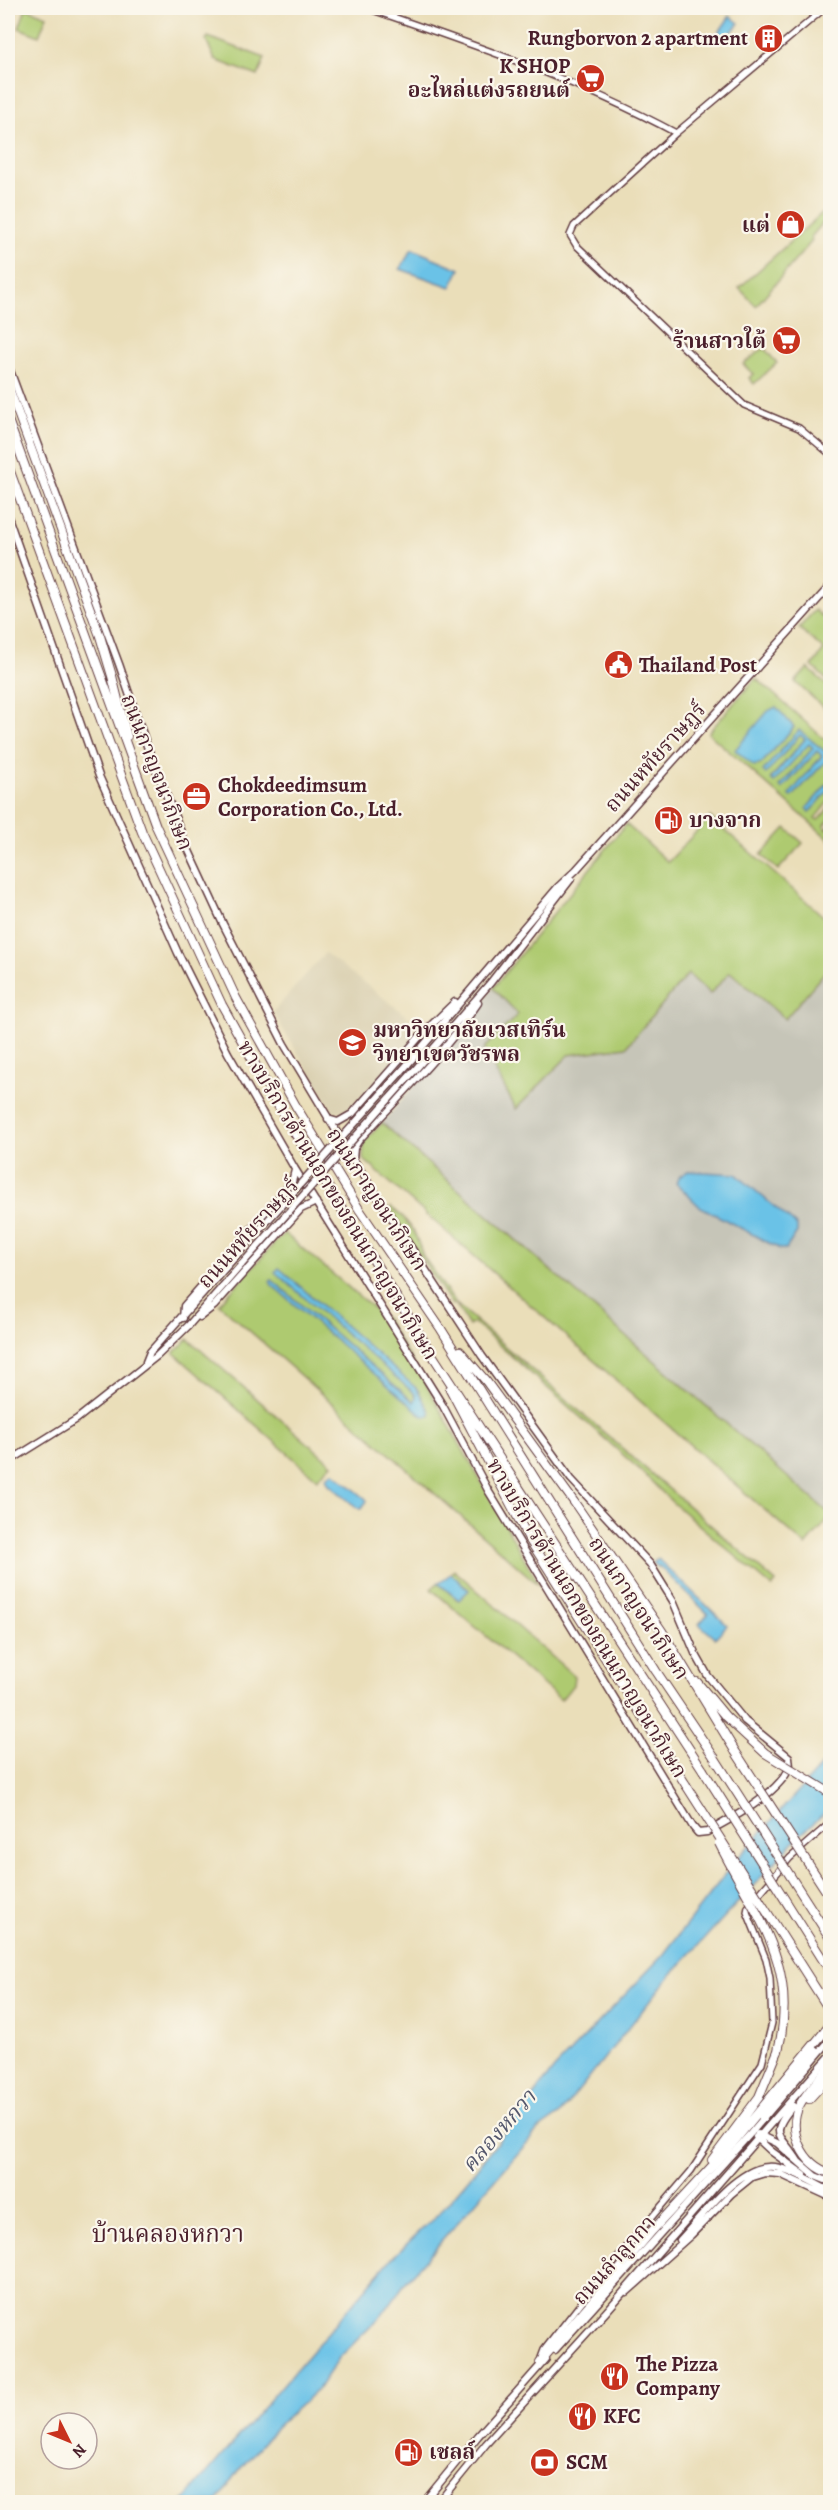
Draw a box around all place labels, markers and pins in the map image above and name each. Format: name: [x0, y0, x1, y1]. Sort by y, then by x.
building icon: Rungborvon 2 apartment: [753, 22, 785, 54]
place label: Rungborvon 2 apartment: [528, 24, 748, 52]
place label: K SHOP อะไหล่แต่งรถยนต์: [408, 52, 571, 104]
supermarket icon: K SHOP อะไหล่แต่งรถยนต์: [575, 62, 607, 94]
shop icon: แต่: [775, 209, 807, 241]
place label: แต่: [742, 211, 770, 239]
supermarket icon: ร้านสาวใต้: [771, 325, 803, 357]
place label: ร้านสาวใต้: [673, 326, 766, 355]
public building icon: Thailand Post: [602, 649, 634, 681]
place label: Thailand Post: [639, 651, 757, 679]
place label: Chokdeedimsum Corporation Co., Ltd.: [218, 771, 403, 823]
office icon: Chokdeedimsum Corporation Co., Ltd.: [181, 781, 213, 813]
fuel station icon: บางจาก: [652, 804, 684, 836]
place label: บางจาก: [689, 806, 761, 834]
place label: มหาวิทยาลัยเวสเทิร์น วิทยาเขตวัชรพล: [373, 1016, 566, 1068]
school or university icon: มหาวิทยาลัยเวสเทิร์น วิทยาเขตวัชรพล: [336, 1026, 368, 1058]
place label: The Pizza Company: [636, 2350, 721, 2402]
restaurant icon: The Pizza Company: [599, 2360, 631, 2392]
restaurant icon: KFC: [566, 2400, 598, 2432]
place label: KFC: [603, 2402, 641, 2430]
fuel station icon: เชลล์: [392, 2436, 424, 2468]
place label: เชลล์: [429, 2438, 476, 2466]
bank icon: SCM: [529, 2446, 561, 2478]
place label: SCM: [566, 2448, 608, 2476]

